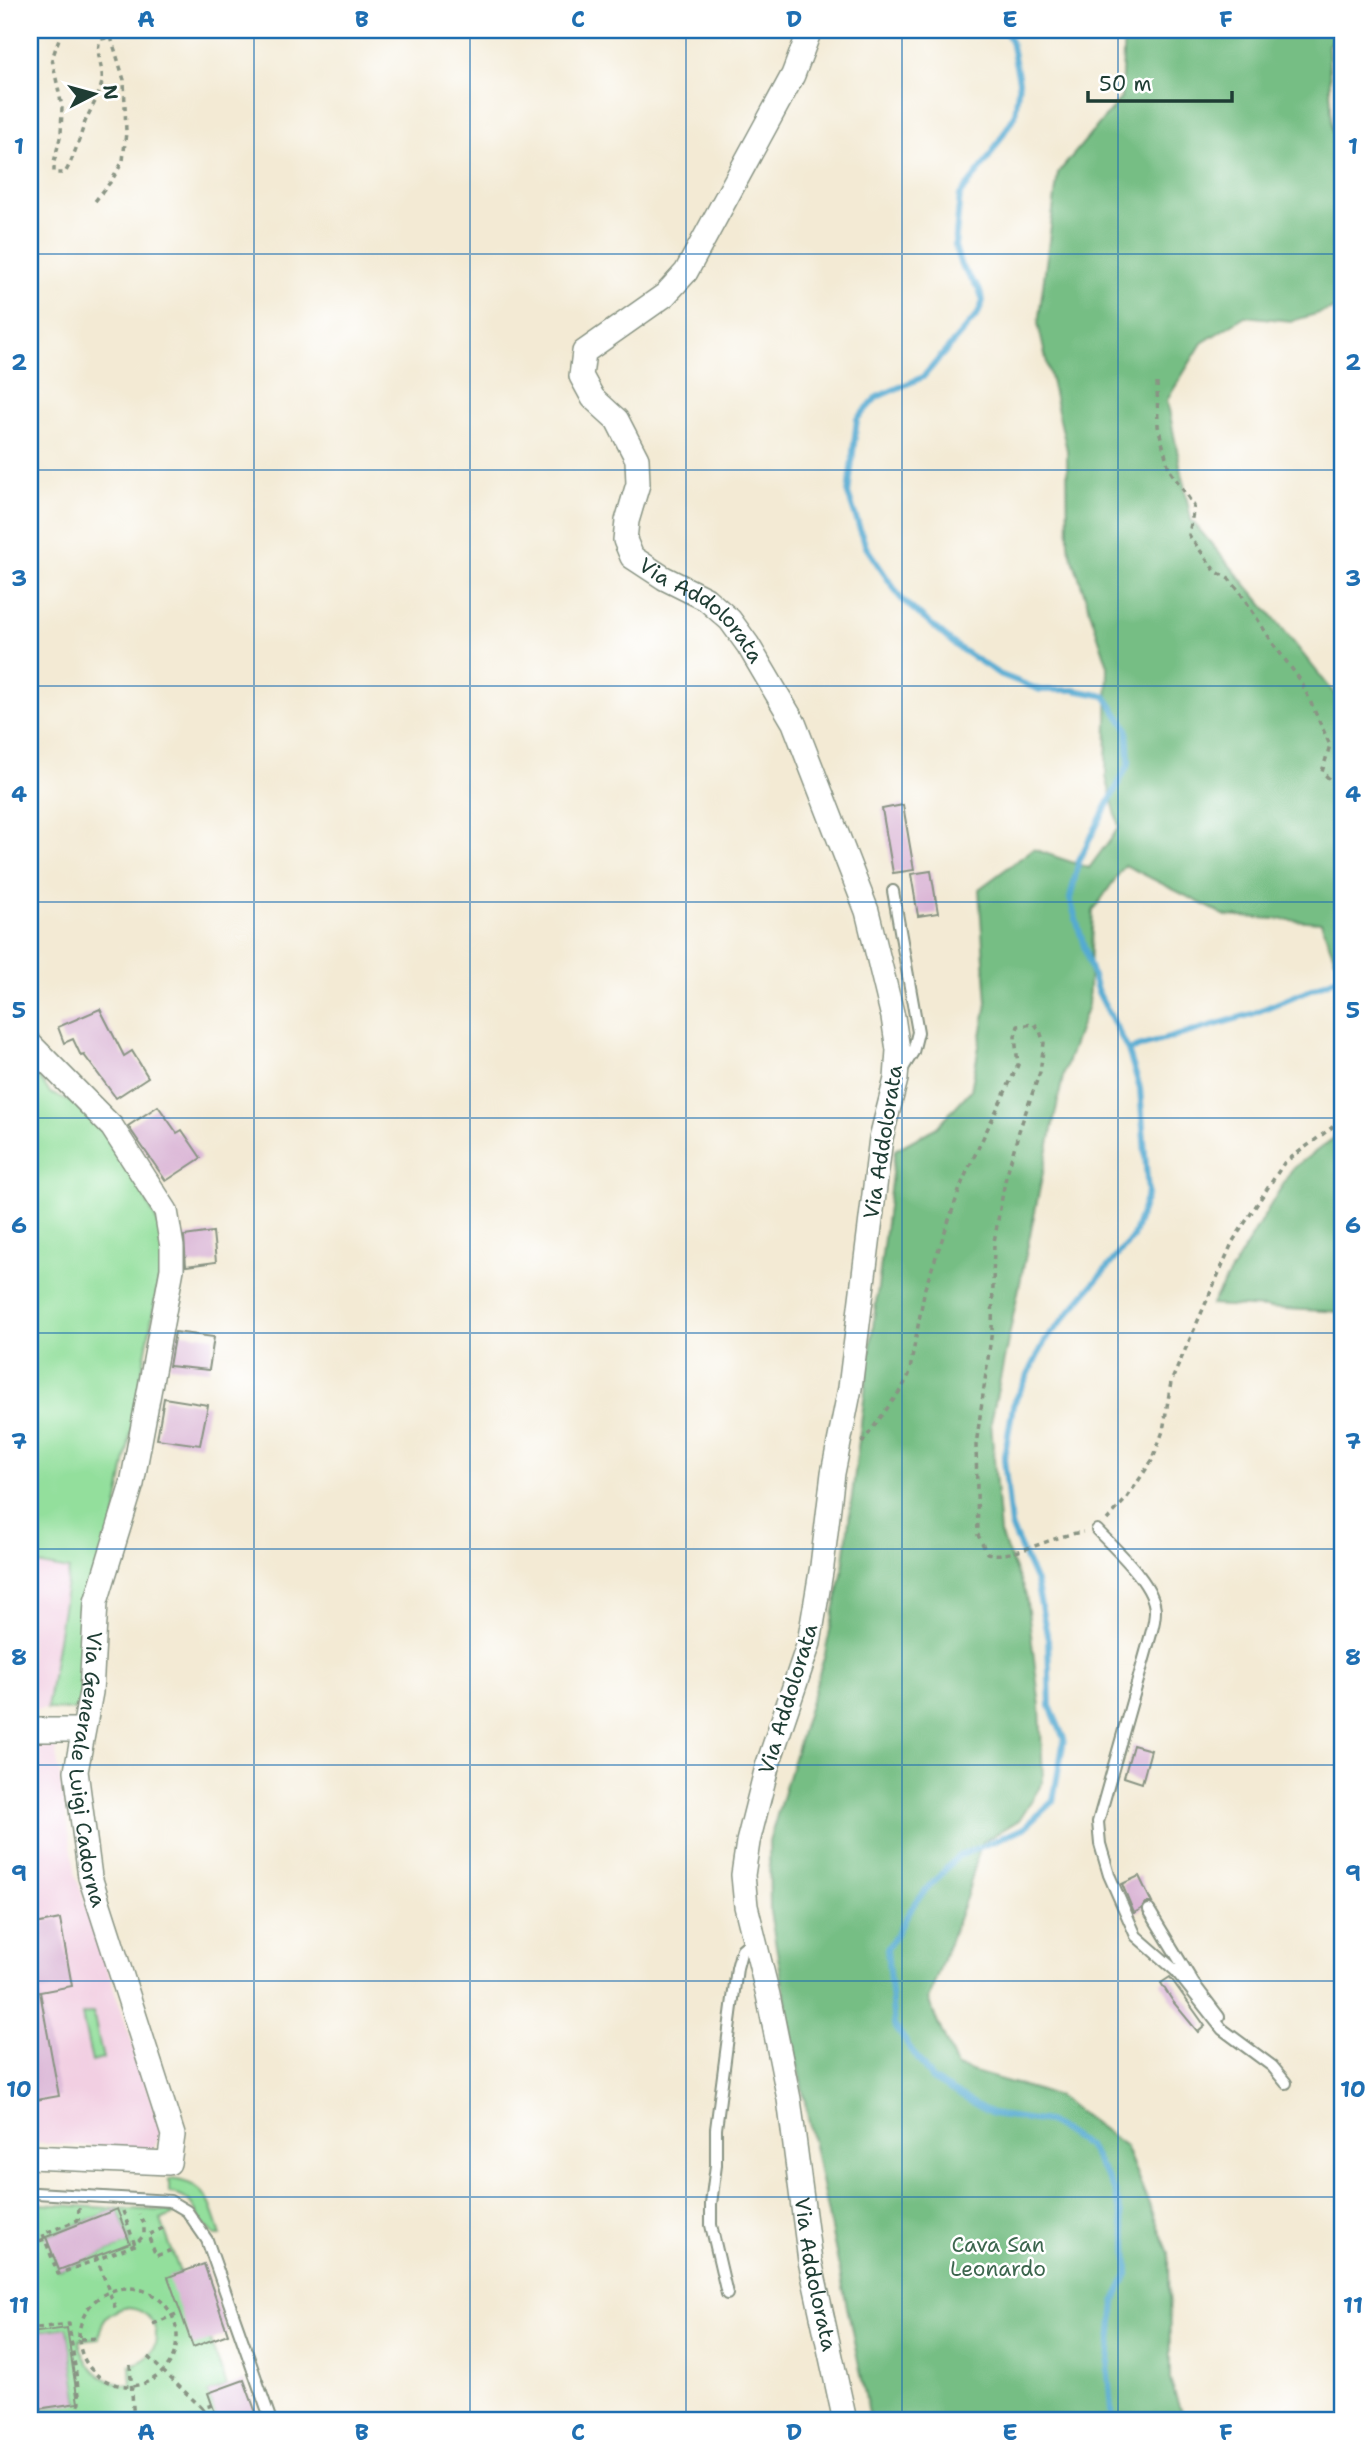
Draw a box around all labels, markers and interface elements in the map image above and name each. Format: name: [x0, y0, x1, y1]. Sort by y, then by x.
text: A: [137, 4, 155, 34]
text: B: [355, 4, 369, 34]
text: C: [571, 4, 585, 34]
text: D: [786, 4, 802, 34]
text: E: [1002, 4, 1018, 34]
text: F: [1219, 4, 1233, 34]
north arrow: [60, 60, 130, 130]
scale bar: [1088, 60, 1232, 104]
text: 50 m: [1099, 70, 1152, 98]
text: N: [97, 83, 124, 101]
text: 1: [14, 131, 24, 161]
text: 1: [1348, 131, 1358, 161]
text: 2: [11, 347, 27, 377]
text: 2: [1345, 347, 1361, 377]
street label: Via Addolorata: [633, 551, 770, 668]
text: 3: [11, 563, 27, 593]
text: 3: [1345, 563, 1361, 593]
text: 4: [11, 779, 27, 809]
text: 4: [1345, 779, 1361, 809]
text: 5: [12, 995, 26, 1025]
text: 5: [1346, 995, 1360, 1025]
street label: Via Addolorata: [857, 1063, 909, 1221]
text: 6: [11, 1210, 27, 1240]
text: 6: [1345, 1210, 1361, 1240]
text: 7: [11, 1426, 27, 1456]
text: 7: [1345, 1426, 1361, 1456]
street label: Via Addolorata: [752, 1620, 824, 1778]
street label: Via Generale Luigi Cadorna: [62, 1631, 113, 1911]
text: 8: [11, 1642, 27, 1672]
text: 8: [1345, 1642, 1361, 1672]
text: 9: [11, 1858, 27, 1888]
text: 9: [1345, 1858, 1361, 1888]
text: 10: [6, 2074, 32, 2104]
text: 10: [1340, 2074, 1366, 2104]
street label: Via Addolorata: [788, 2196, 843, 2354]
park label: Cava San Leonardo: [950, 2231, 1046, 2283]
text: 11: [9, 2290, 29, 2320]
text: 11: [1343, 2290, 1363, 2320]
text: A: [137, 2417, 155, 2447]
text: B: [355, 2417, 369, 2447]
text: C: [571, 2417, 585, 2447]
text: D: [786, 2417, 802, 2447]
text: E: [1002, 2417, 1018, 2447]
text: F: [1219, 2417, 1233, 2447]

